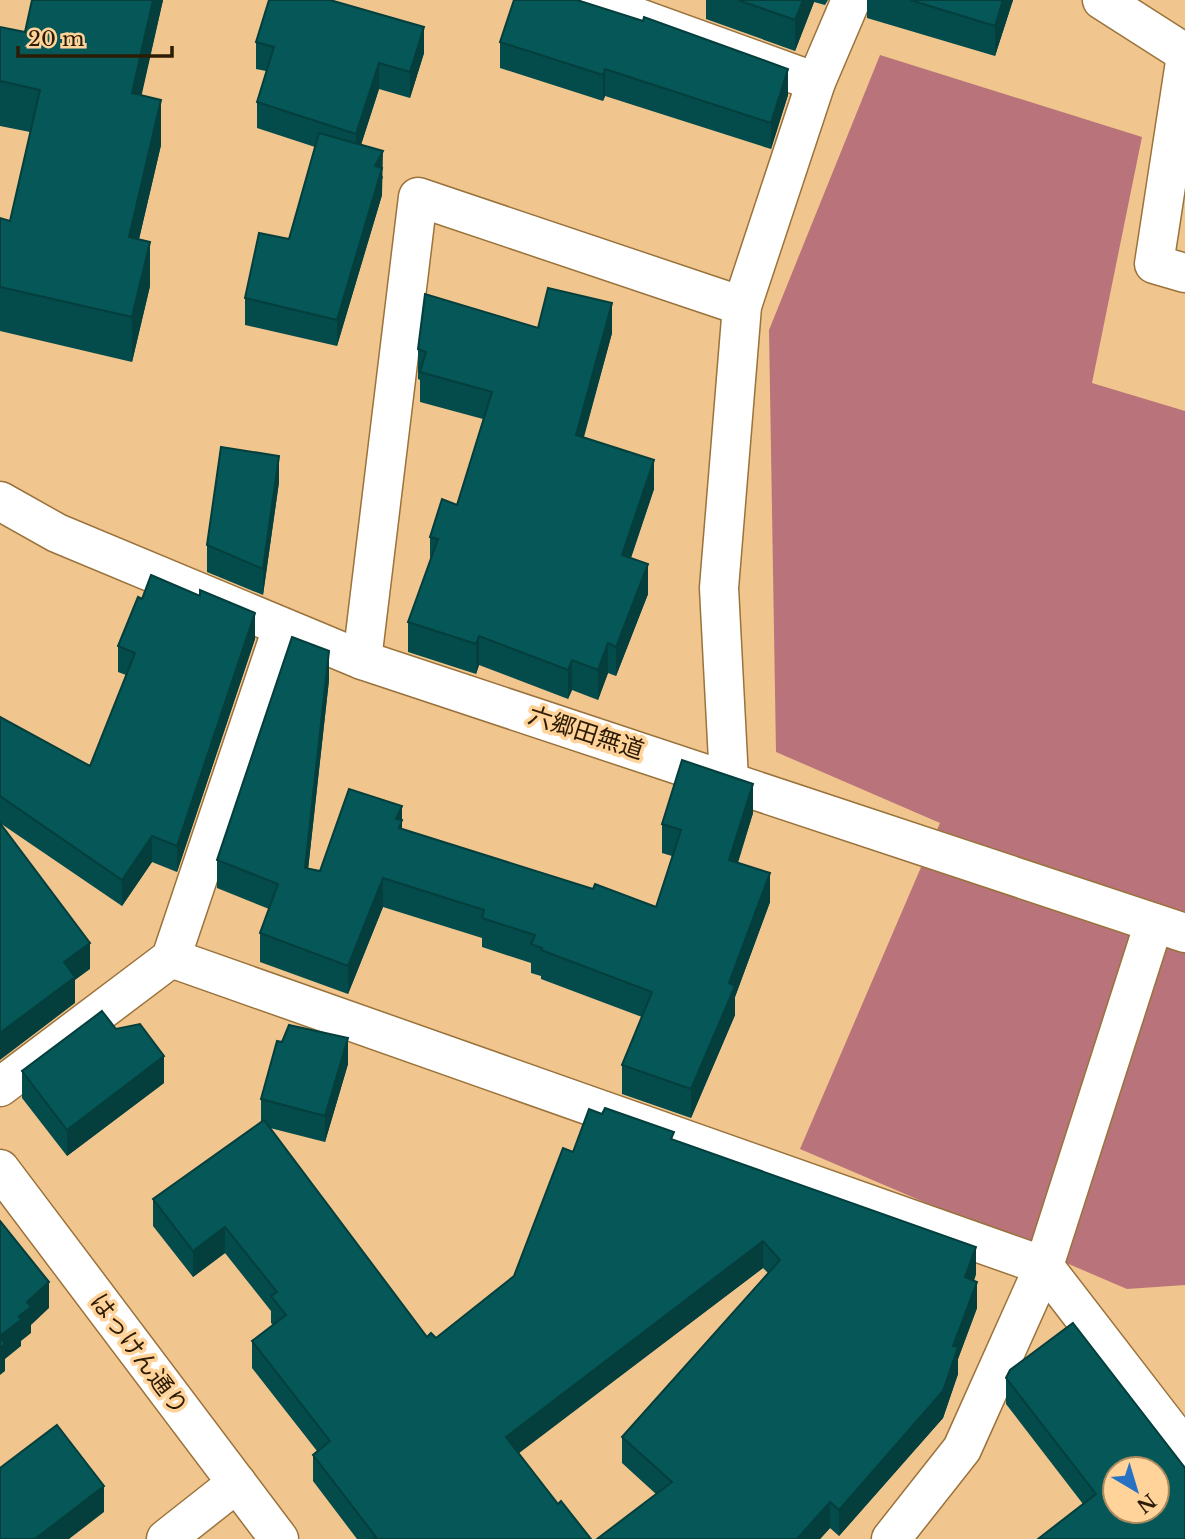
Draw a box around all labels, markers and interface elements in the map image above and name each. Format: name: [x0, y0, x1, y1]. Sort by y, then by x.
scale bar: [18, 14, 172, 58]
text: 20 m: [28, 26, 85, 52]
street label: 六郷田無道: [525, 700, 648, 765]
street label: はっけん通り: [84, 1287, 194, 1420]
north arrow: [1101, 1455, 1171, 1525]
text: N: [1132, 1488, 1160, 1518]

